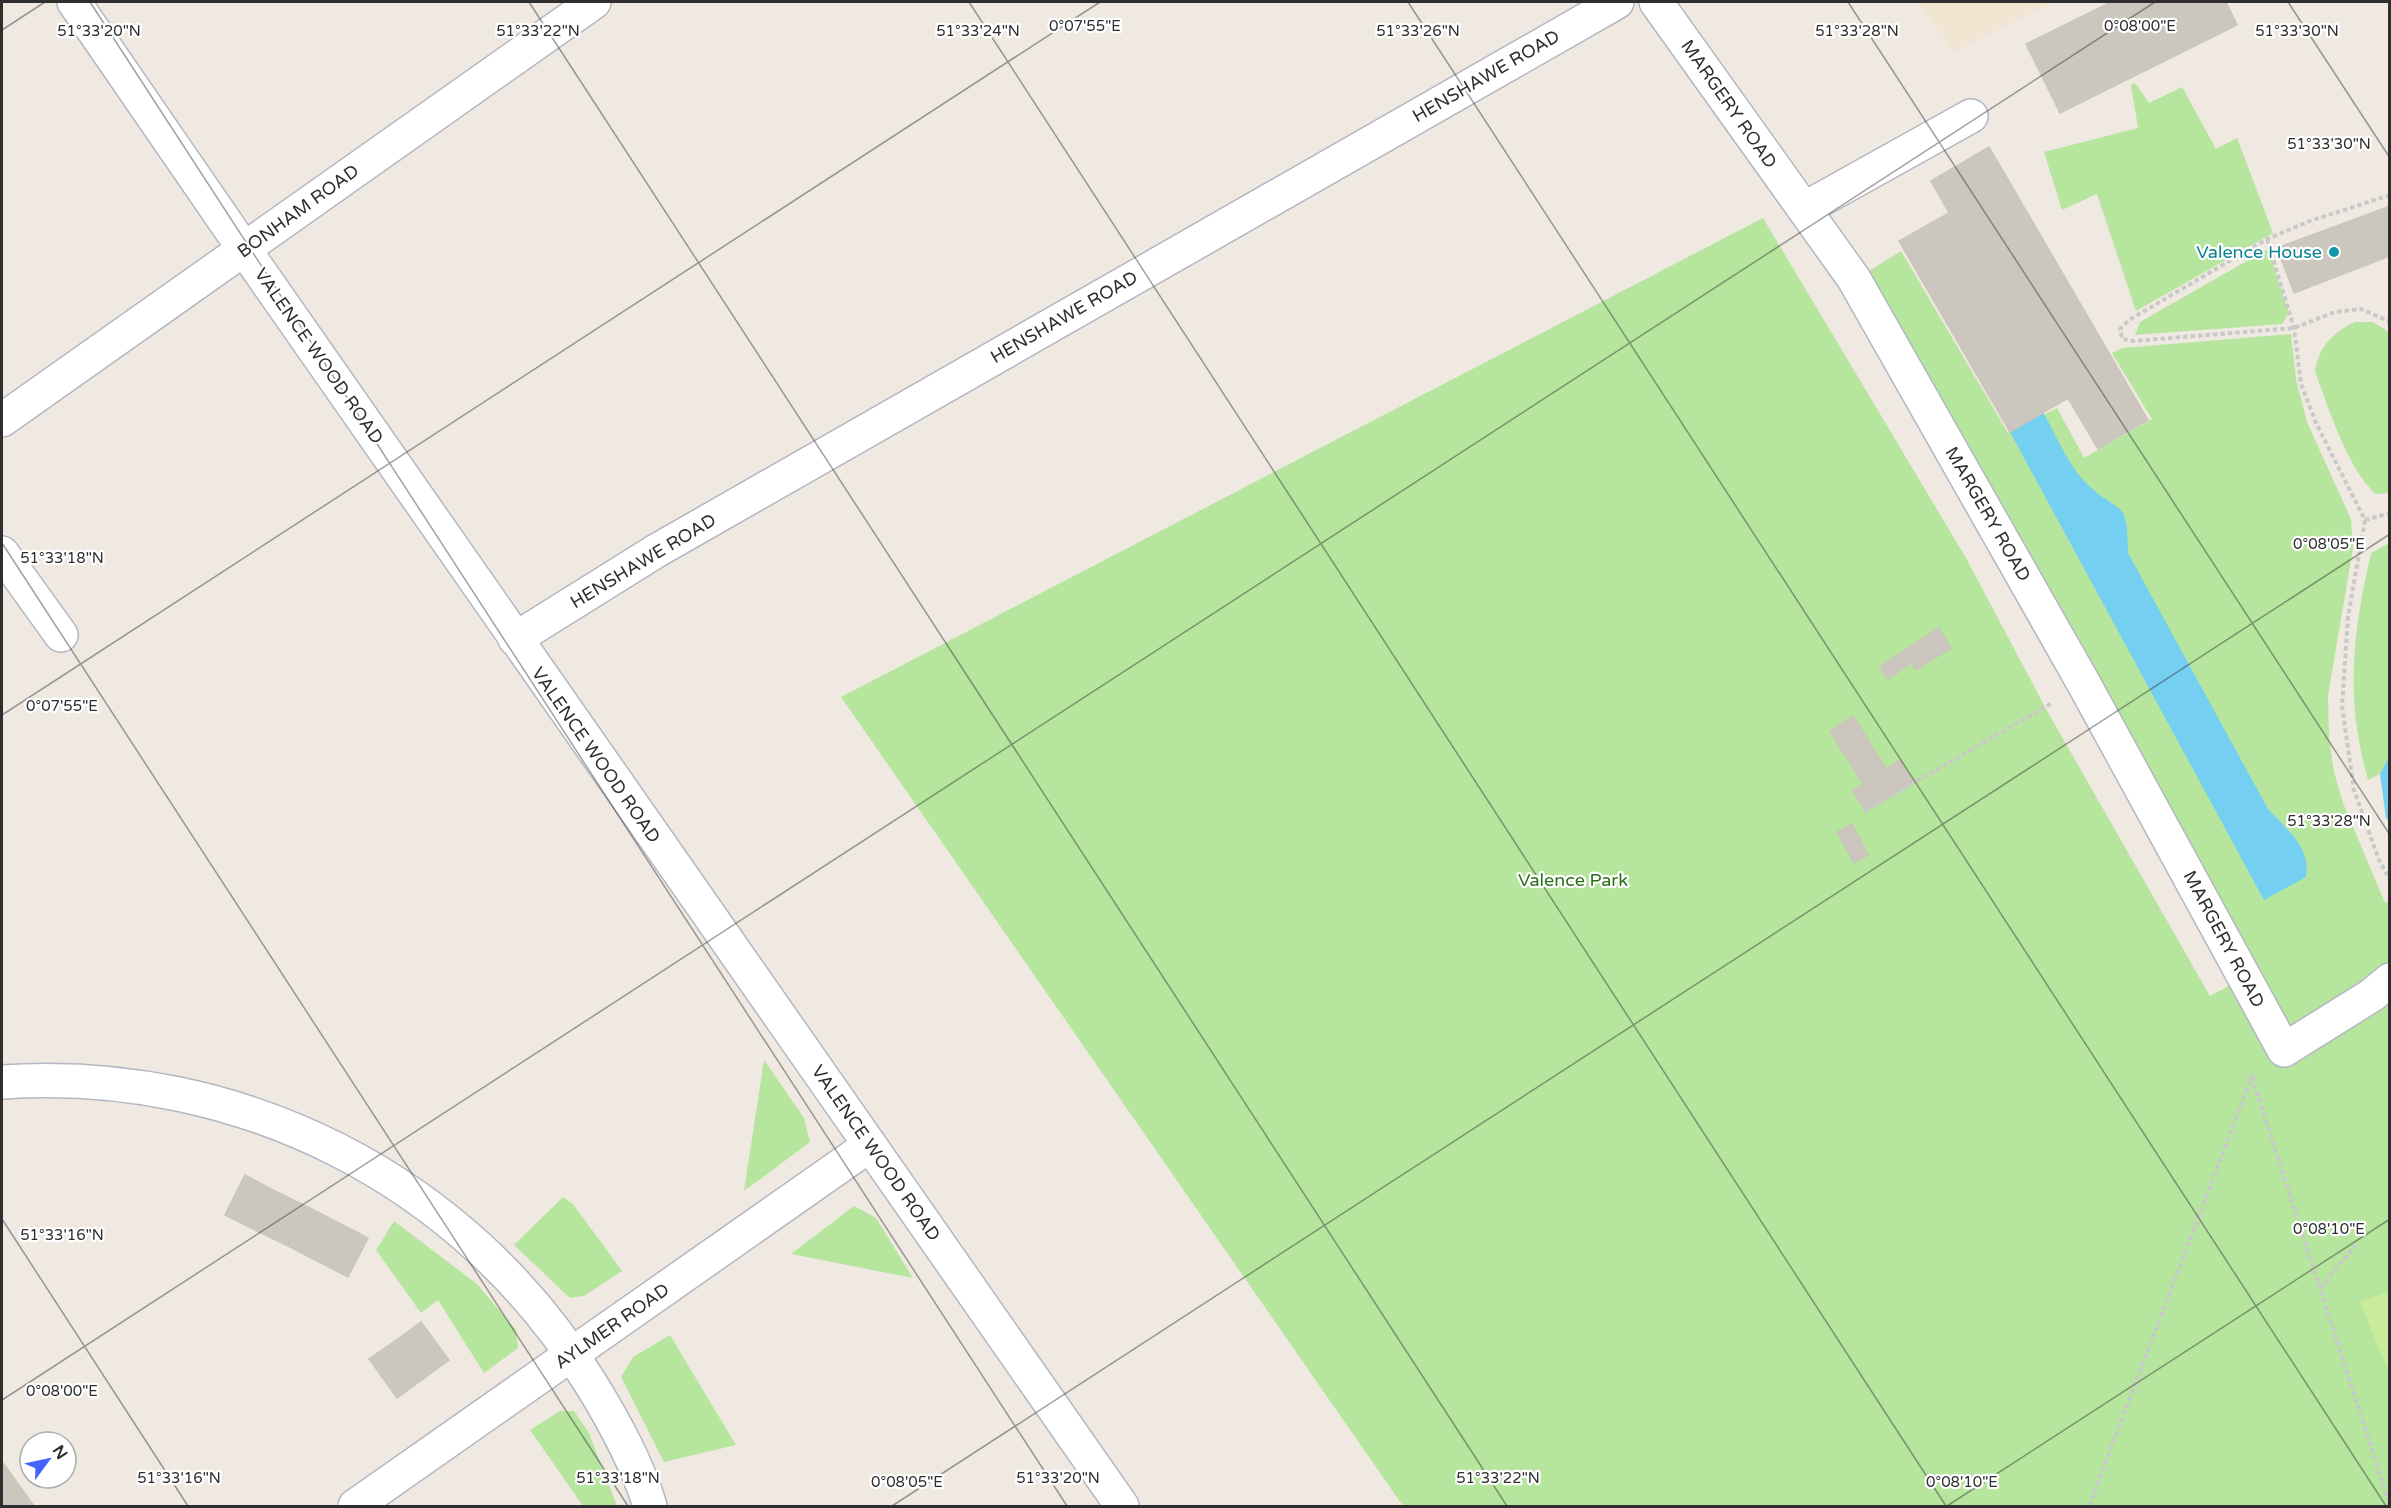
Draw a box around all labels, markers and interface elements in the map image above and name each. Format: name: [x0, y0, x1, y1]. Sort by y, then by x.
text: 0°07'55"E: [1049, 17, 1121, 35]
text: 0°08'00"E: [2104, 17, 2176, 35]
text: 51°33'20"N: [57, 22, 141, 40]
text: 51°33'22"N: [496, 22, 580, 40]
text: 51°33'24"N: [936, 22, 1020, 40]
text: 51°33'26"N: [1376, 22, 1460, 40]
text: 51°33'28"N: [1815, 22, 1899, 40]
text: 51°33'30"N: [2255, 22, 2339, 40]
street label: HENSHAWE ROAD: [1409, 25, 1563, 127]
street label: MARGERY ROAD: [1676, 35, 1782, 173]
text: 51°33'30"N: [2287, 135, 2371, 153]
street label: BONHAM ROAD: [233, 160, 363, 262]
place label: Valence House: [2196, 241, 2322, 263]
marker: Valence House: [2327, 245, 2341, 259]
street label: VALENCE WOOD ROAD: [250, 264, 388, 448]
street label: HENSHAWE ROAD: [987, 266, 1141, 368]
street label: MARGERY ROAD: [1941, 443, 2035, 585]
street label: HENSHAWE ROAD: [566, 509, 720, 613]
text: 0°08'05"E: [2293, 535, 2365, 553]
text: 51°33'18"N: [20, 549, 104, 567]
street label: VALENCE WOOD ROAD: [527, 663, 665, 847]
text: 0°07'55"E: [26, 697, 98, 715]
text: 51°33'28"N: [2287, 812, 2371, 830]
street label: MARGERY ROAD: [2179, 867, 2269, 1011]
park label: Valence Park: [1518, 869, 1628, 891]
street label: VALENCE WOOD ROAD: [807, 1061, 945, 1245]
text: 0°08'10"E: [2293, 1220, 2365, 1238]
text: 51°33'16"N: [20, 1226, 104, 1244]
street label: AYLMER ROAD: [551, 1278, 673, 1374]
text: 0°08'00"E: [26, 1382, 98, 1400]
north arrow: [18, 1430, 78, 1490]
text: N: [48, 1442, 72, 1463]
text: 51°33'16"N: [137, 1469, 221, 1487]
text: 51°33'18"N: [576, 1469, 660, 1487]
text: 51°33'20"N: [1016, 1469, 1100, 1487]
text: 51°33'22"N: [1456, 1469, 1540, 1487]
text: 0°08'05"E: [871, 1473, 943, 1491]
text: 0°08'10"E: [1926, 1473, 1998, 1491]

